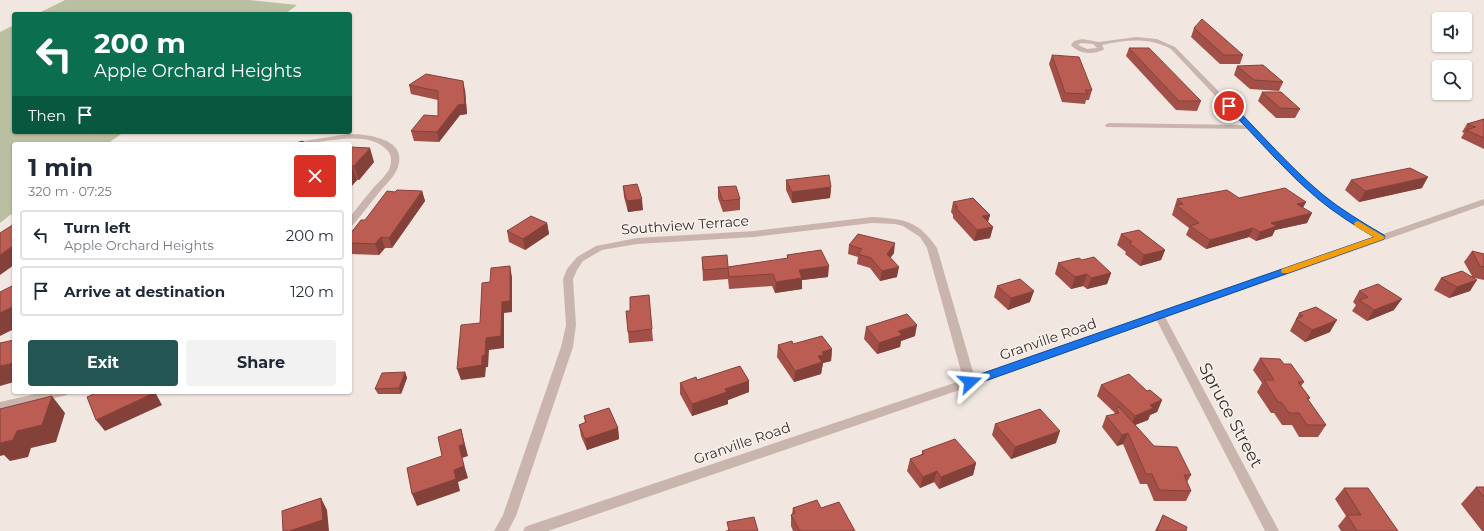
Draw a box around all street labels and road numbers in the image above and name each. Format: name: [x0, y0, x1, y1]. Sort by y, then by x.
street label: Southview Terrace: [620, 212, 750, 238]
street label: Granville Road: [997, 314, 1099, 364]
street label: Spruce Street: [1195, 359, 1267, 471]
street label: Granville Road: [691, 418, 793, 468]

